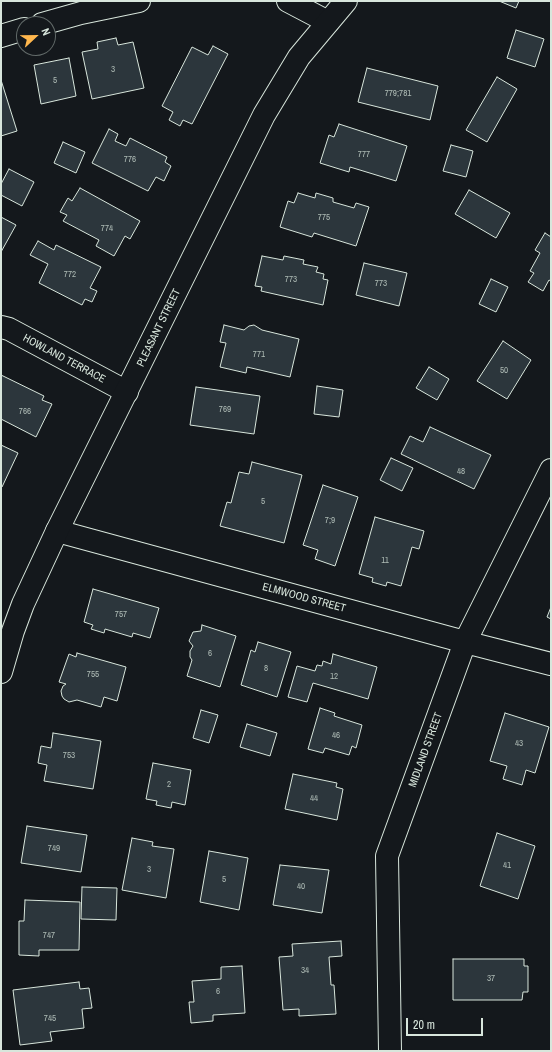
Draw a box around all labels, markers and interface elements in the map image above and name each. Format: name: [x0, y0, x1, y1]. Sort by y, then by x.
north arrow: [16, 16, 56, 56]
text: N: [38, 26, 54, 38]
house number: 3: [111, 65, 115, 75]
house number: 5: [53, 76, 57, 86]
house number: 779;781: [385, 89, 411, 99]
house number: 777: [358, 150, 370, 160]
house number: 776: [124, 155, 136, 165]
house number: 775: [318, 213, 330, 223]
house number: 774: [101, 224, 113, 234]
house number: 772: [64, 270, 76, 280]
house number: 773: [285, 275, 297, 285]
house number: 773: [375, 279, 387, 289]
street label: PLEASANT STREET: [134, 287, 184, 369]
street label: HOWLAND TERRACE: [20, 332, 108, 386]
house number: 771: [253, 350, 265, 360]
house number: 50: [500, 366, 508, 376]
house number: 769: [219, 405, 231, 415]
house number: 766: [19, 407, 31, 417]
house number: 48: [457, 467, 465, 477]
house number: 5: [261, 497, 265, 507]
house number: 7;9: [325, 516, 335, 526]
house number: 11: [381, 556, 389, 566]
street label: ELMWOOD STREET: [261, 581, 347, 615]
house number: 757: [115, 610, 127, 620]
house number: 6: [208, 649, 212, 659]
house number: 8: [264, 664, 268, 674]
house number: 755: [87, 670, 99, 680]
house number: 12: [330, 672, 338, 682]
street label: MIDLAND STREET: [406, 711, 446, 789]
house number: 46: [332, 731, 340, 741]
house number: 43: [515, 739, 523, 749]
house number: 753: [63, 751, 75, 761]
house number: 2: [167, 780, 171, 790]
house number: 44: [310, 794, 318, 804]
house number: 749: [48, 844, 60, 854]
house number: 41: [503, 861, 511, 871]
house number: 3: [147, 865, 151, 875]
house number: 5: [222, 875, 226, 885]
house number: 40: [297, 882, 305, 892]
house number: 747: [43, 931, 55, 941]
house number: 34: [301, 966, 309, 976]
house number: 37: [487, 974, 495, 984]
house number: 6: [216, 987, 220, 997]
scale bar: [408, 1010, 485, 1036]
house number: 745: [44, 1014, 56, 1024]
text: 20 m: [413, 1017, 435, 1033]

